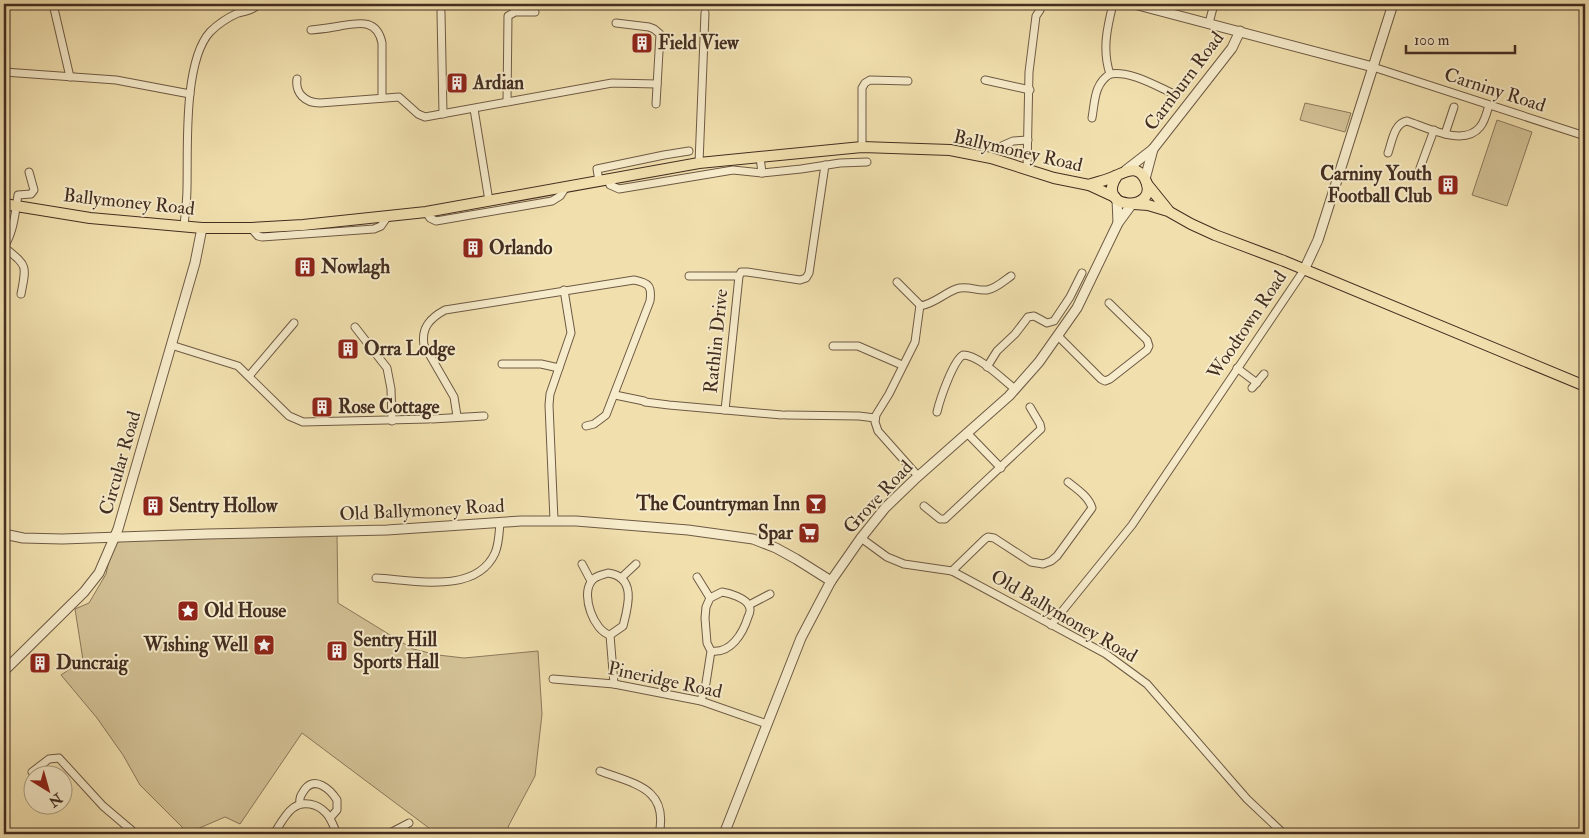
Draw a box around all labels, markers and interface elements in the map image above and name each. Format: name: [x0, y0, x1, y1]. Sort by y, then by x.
scale bar: [1406, 22, 1515, 54]
street label: Carnburn Road: [1139, 26, 1230, 135]
building icon: Field View: [630, 31, 654, 55]
place label: Field View: [658, 31, 740, 55]
text: 100 m: [1414, 31, 1450, 50]
street label: Carniny Road: [1441, 62, 1549, 118]
building icon: Ardian: [445, 71, 469, 95]
place label: Ardian: [472, 71, 524, 95]
street label: Ballymoney Road: [951, 124, 1086, 178]
place label: Carniny Youth Football Club: [1320, 162, 1433, 208]
building icon: Carniny Youth Football Club: [1436, 173, 1460, 197]
street label: Ballymoney Road: [62, 183, 196, 221]
building icon: Orlando: [461, 236, 485, 260]
place label: Orlando: [489, 236, 552, 260]
building icon: Nowlagh: [293, 255, 317, 279]
place label: Nowlagh: [320, 255, 390, 280]
street label: Woodtown Road: [1201, 266, 1292, 385]
street label: Rathlin Drive: [699, 288, 733, 394]
building icon: Orra Lodge: [336, 337, 360, 361]
place label: Orra Lodge: [364, 337, 455, 362]
building icon: Rose Cottage: [310, 395, 334, 419]
place label: Rose Cottage: [338, 395, 440, 420]
street label: Circular Road: [94, 408, 146, 518]
street label: Grove Road: [838, 455, 918, 539]
place label: The Countryman Inn: [635, 492, 800, 517]
bar icon: The Countryman Inn: [804, 492, 828, 516]
building icon: Sentry Hollow: [141, 494, 165, 518]
place label: Sentry Hollow: [169, 494, 279, 519]
street label: Old Ballymoney Road: [339, 494, 506, 526]
place label: Spar: [758, 521, 794, 546]
supermarket icon: Spar: [797, 521, 821, 545]
street label: Old Ballymoney Road: [986, 564, 1142, 668]
place icon: Old House: [176, 599, 200, 623]
place label: Old House: [204, 599, 286, 623]
place label: Sentry Hill Sports Hall: [353, 628, 439, 675]
place label: Wishing Well: [143, 633, 248, 658]
place icon: Wishing Well: [252, 633, 276, 657]
building icon: Sentry Hill Sports Hall: [325, 639, 349, 663]
building icon: Duncraig: [28, 651, 52, 675]
place label: Duncraig: [56, 651, 129, 676]
street label: Pineridge Road: [606, 656, 725, 704]
north arrow: [22, 766, 72, 816]
text: N: [45, 789, 66, 811]

